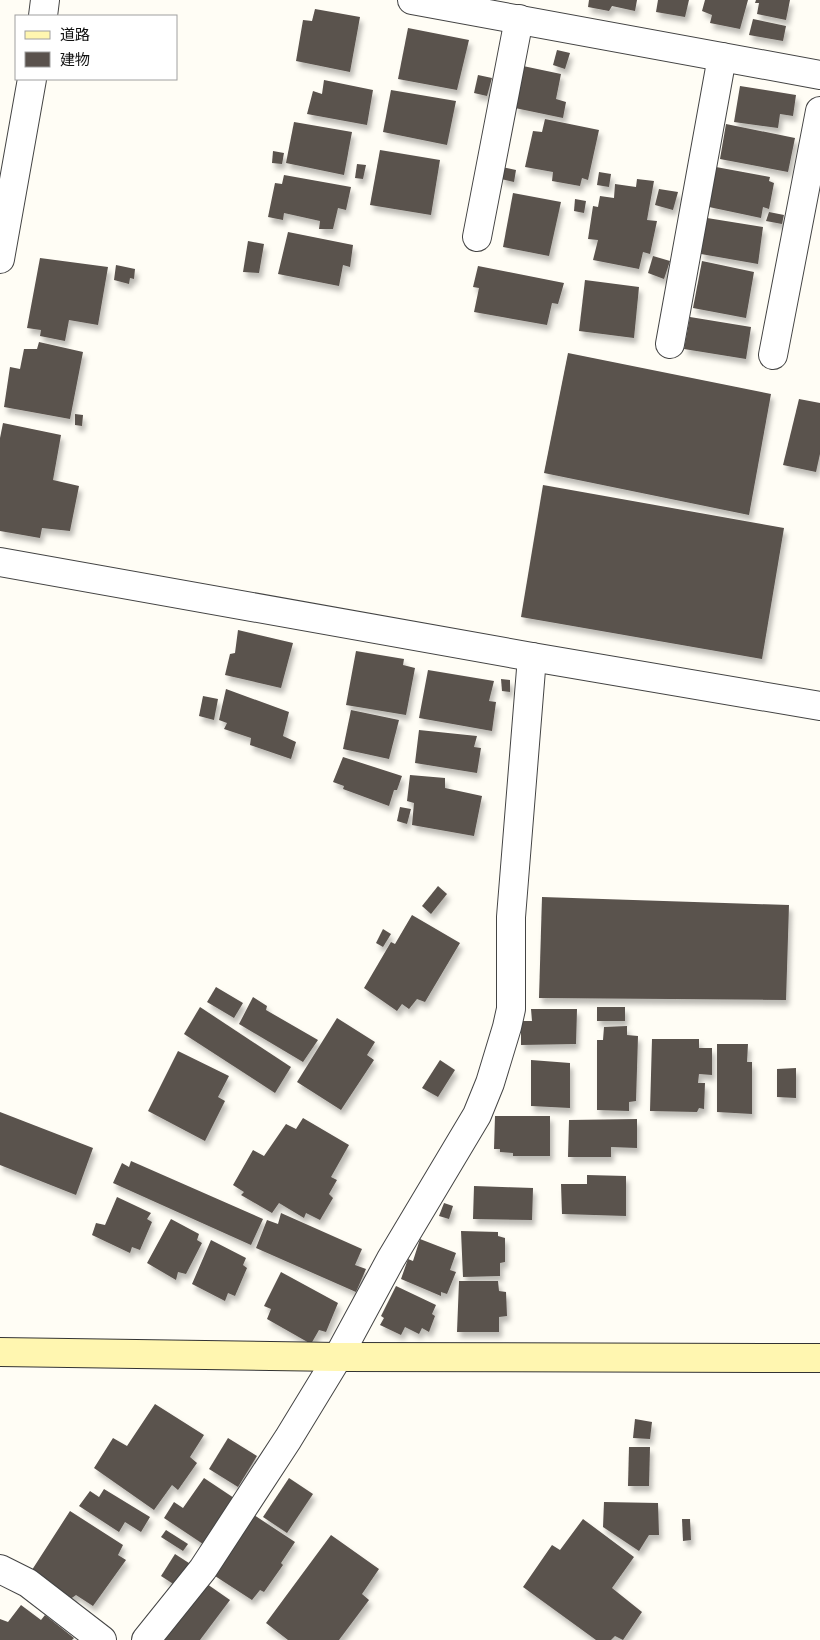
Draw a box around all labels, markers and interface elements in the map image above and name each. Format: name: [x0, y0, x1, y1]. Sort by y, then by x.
legend: [15, 15, 178, 80]
text: 道路: [60, 24, 90, 44]
text: 建物: [60, 49, 90, 69]

